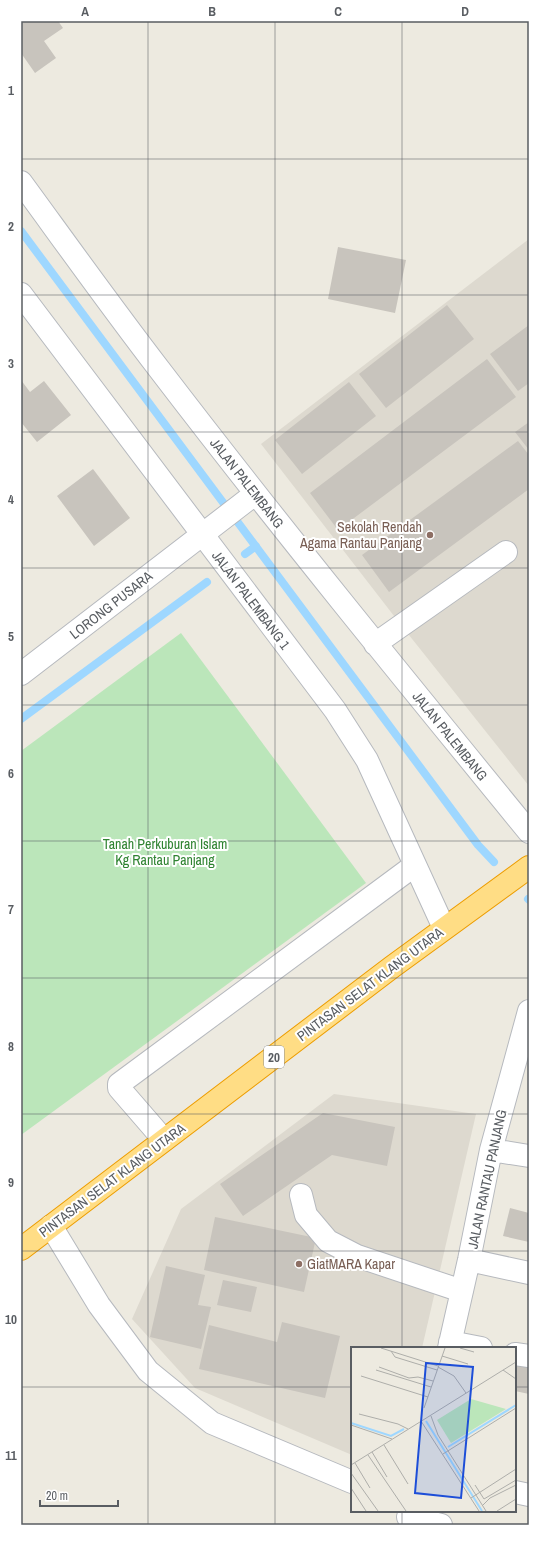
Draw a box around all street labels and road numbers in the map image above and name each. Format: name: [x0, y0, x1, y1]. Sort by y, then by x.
street label: JALAN PALEMBANG: [206, 434, 288, 532]
street label: JALAN PALEMBANG 1: [208, 547, 294, 653]
street label: LORONG PUSARA: [66, 567, 156, 643]
street label: JALAN PALEMBANG: [409, 688, 492, 784]
street label: PINTASAN SELAT KLANG UTARA: [293, 923, 447, 1045]
road number: 20: [264, 1046, 284, 1068]
street label: JALAN RANTAU PANJANG: [463, 1108, 511, 1250]
street label: PINTASAN SELAT KLANG UTARA: [35, 1119, 189, 1241]

